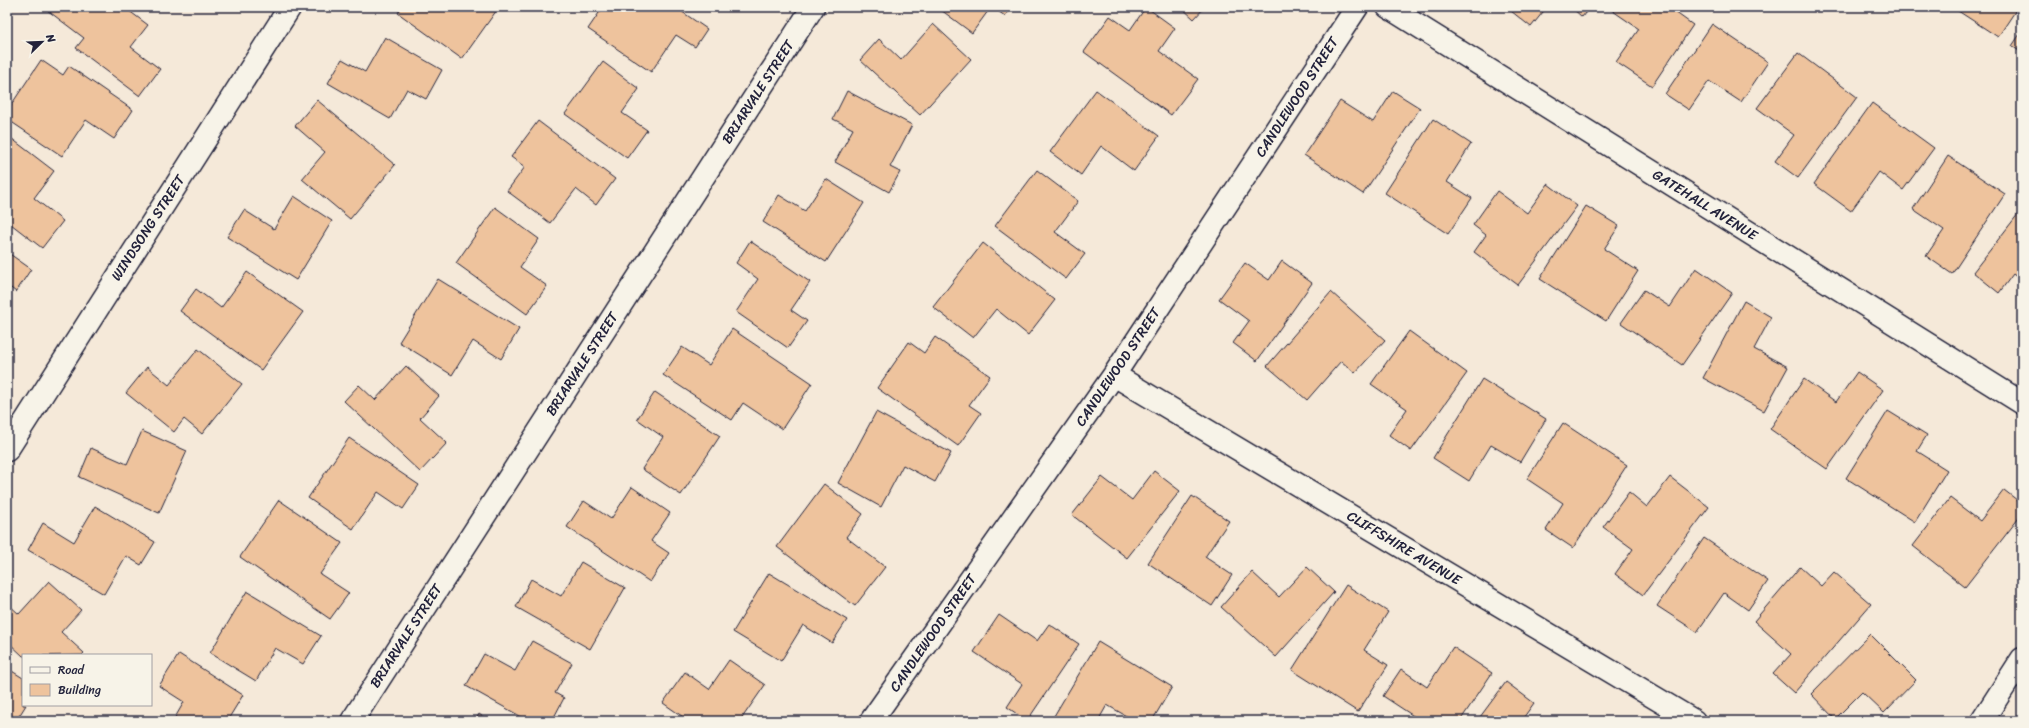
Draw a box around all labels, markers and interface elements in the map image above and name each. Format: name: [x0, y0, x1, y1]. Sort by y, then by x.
north arrow: [22, 22, 62, 62]
text: N: [40, 30, 61, 46]
street label: CANDLEWOOD STREET: [1249, 31, 1346, 162]
street label: BRIARVALE STREET: [715, 34, 802, 149]
street label: GATEHALL AVENUE: [1647, 163, 1764, 248]
street label: WINDSONG STREET: [104, 169, 193, 286]
street label: CANDLEWOOD STREET: [1069, 301, 1168, 432]
street label: BRIARVALE STREET: [539, 306, 626, 421]
street label: CLIFFSHIRE AVENUE: [1342, 504, 1467, 593]
street label: CANDLEWOOD STREET: [883, 568, 984, 697]
street label: BRIARVALE STREET: [363, 578, 450, 693]
legend: [22, 654, 152, 706]
text: Road: [58, 659, 85, 681]
text: Building: [58, 679, 101, 701]

